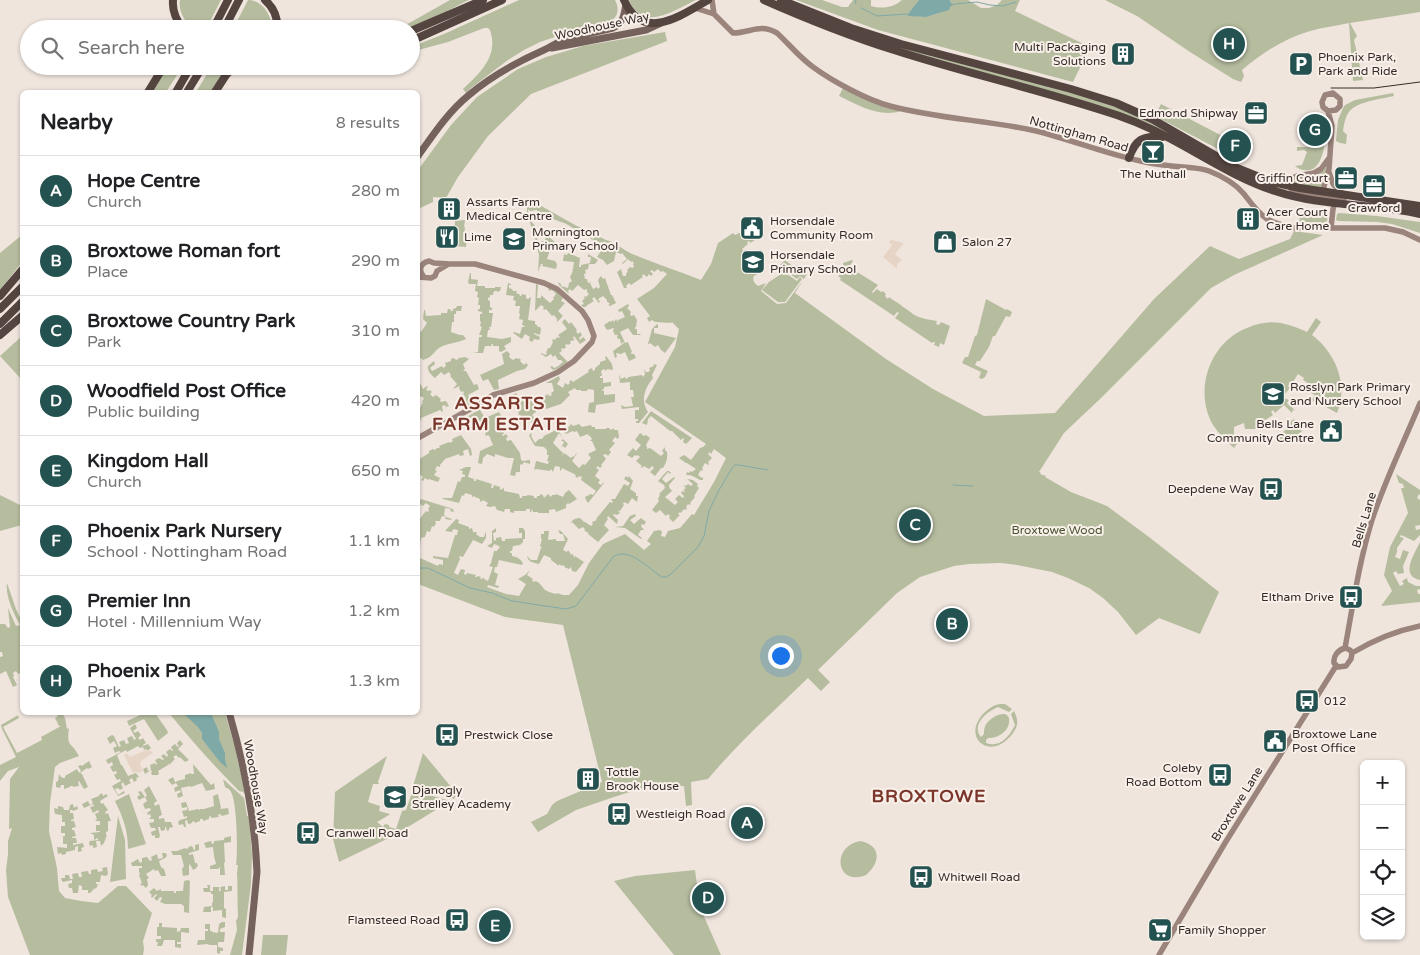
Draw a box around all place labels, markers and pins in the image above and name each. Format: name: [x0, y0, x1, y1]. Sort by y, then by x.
pin: H: [1213, 25, 1245, 63]
place label: Multi Packaging Solutions: [1014, 40, 1106, 68]
building icon: Multi Packaging Solutions: [1110, 41, 1136, 67]
place label: Phoenix Park, Park and Ride: [1318, 50, 1398, 78]
parking icon: Phoenix Park, Park and Ride: [1288, 51, 1314, 77]
office icon: Edmond Shipway: [1243, 100, 1269, 126]
place label: Edmond Shipway: [1139, 106, 1239, 120]
pin: G: [1299, 111, 1331, 149]
pin: F: [1219, 127, 1251, 165]
bar icon: The Nuthall: [1140, 139, 1166, 165]
office icon: Griffin Court: [1333, 165, 1359, 191]
place label: The Nuthall: [1120, 167, 1186, 181]
place label: Griffin Court: [1257, 171, 1328, 185]
office icon: Crawford: [1361, 173, 1387, 199]
place label: Assarts Farm Medical Centre: [466, 195, 552, 223]
building icon: Assarts Farm Medical Centre: [436, 196, 462, 222]
place label: Crawford: [1348, 201, 1400, 215]
place label: Acer Court Care Home: [1266, 205, 1330, 233]
building icon: Acer Court Care Home: [1235, 206, 1261, 232]
place label: Horsendale Community Room: [770, 214, 873, 242]
public building icon: Horsendale Community Room: [739, 215, 765, 241]
restaurant icon: Lime: [434, 224, 460, 250]
place label: Mornington Primary School: [532, 225, 618, 253]
school or university icon: Mornington Primary School: [501, 226, 527, 252]
shop icon: Salon 27: [932, 229, 958, 255]
place label: Lime: [464, 230, 492, 244]
place label: Salon 27: [962, 235, 1012, 249]
place label: Horsendale Primary School: [770, 248, 856, 276]
school or university icon: Horsendale Primary School: [740, 249, 766, 275]
place label: Rosslyn Park Primary and Nursery School: [1290, 380, 1411, 408]
school or university icon: Rosslyn Park Primary and Nursery School: [1260, 381, 1286, 407]
place label: Bells Lane Community Centre: [1207, 417, 1314, 445]
public building icon: Bells Lane Community Centre: [1318, 418, 1344, 444]
bus stop icon: Deepdene Way: [1258, 476, 1284, 502]
place label: Deepdene Way: [1168, 482, 1255, 496]
pin: C: [899, 506, 931, 544]
bus stop icon: Eltham Drive: [1338, 584, 1364, 610]
place label: Eltham Drive: [1261, 590, 1334, 604]
pin: B: [936, 605, 968, 643]
bus stop icon: 012: [1294, 688, 1320, 714]
place label: 012: [1324, 694, 1347, 708]
bus stop icon: Prestwick Close: [434, 722, 460, 748]
place label: Broxtowe Lane Post Office: [1292, 727, 1377, 755]
place label: Prestwick Close: [464, 728, 553, 742]
public building icon: Broxtowe Lane Post Office: [1262, 728, 1288, 754]
place label: Coleby Road Bottom: [1126, 761, 1203, 789]
bus stop icon: Coleby Road Bottom: [1207, 762, 1233, 788]
place label: Tottle Brook House: [606, 765, 679, 793]
building icon: Tottle Brook House: [575, 766, 601, 792]
place label: Djanogly Strelley Academy: [412, 783, 511, 811]
school or university icon: Djanogly Strelley Academy: [382, 784, 408, 810]
bus stop icon: Westleigh Road: [606, 801, 632, 827]
pin: A: [731, 804, 763, 842]
place label: Westleigh Road: [636, 807, 726, 821]
bus stop icon: Cranwell Road: [295, 820, 321, 846]
place label: Cranwell Road: [326, 826, 408, 840]
bus stop icon: Whitwell Road: [908, 864, 934, 890]
place label: Whitwell Road: [938, 870, 1020, 884]
pin: D: [692, 879, 724, 917]
bus stop icon: Flamsteed Road: [444, 907, 470, 933]
pin: E: [479, 907, 511, 945]
place label: Flamsteed Road: [347, 913, 440, 927]
supermarket icon: Family Shopper: [1147, 917, 1173, 943]
place label: Family Shopper: [1178, 923, 1267, 937]

